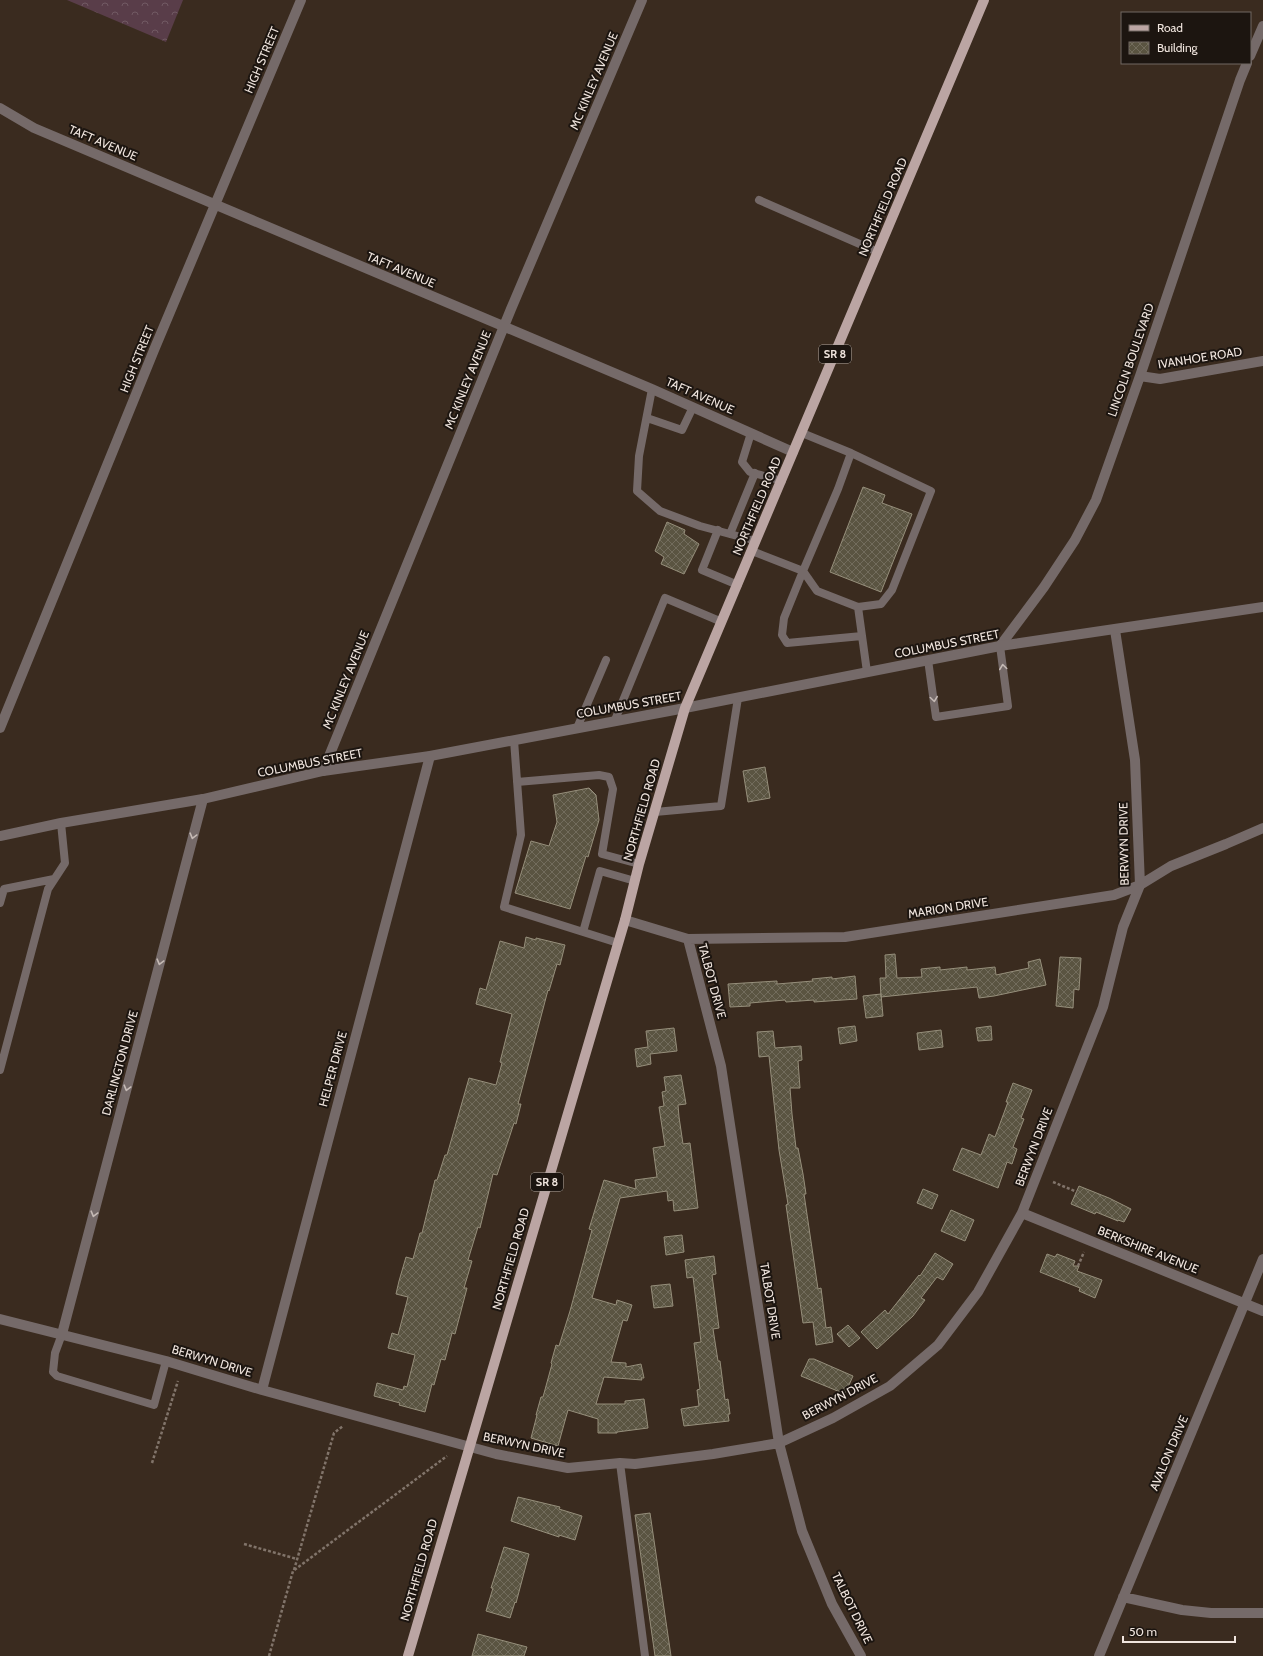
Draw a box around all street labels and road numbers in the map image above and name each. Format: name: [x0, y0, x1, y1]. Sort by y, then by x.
street label: HIGH STREET: [241, 24, 283, 95]
street label: MC KINLEY AVENUE: [566, 29, 621, 132]
street label: TAFT AVENUE: [67, 121, 140, 164]
street label: NORTHFIELD ROAD: [855, 155, 910, 258]
street label: TAFT AVENUE: [365, 248, 438, 291]
street label: LINCOLN BOULEVARD: [1104, 301, 1157, 419]
street label: HIGH STREET: [116, 322, 157, 395]
street label: MC KINLEY AVENUE: [441, 328, 494, 431]
street label: IVANHOE ROAD: [1157, 343, 1243, 372]
road number: SR 8: [819, 345, 851, 363]
street label: TAFT AVENUE: [664, 374, 737, 417]
street label: NORTHFIELD ROAD: [729, 454, 784, 557]
street label: COLUMBUS STREET: [893, 626, 1001, 661]
street label: MC KINLEY AVENUE: [319, 628, 372, 731]
street label: COLUMBUS STREET: [575, 688, 683, 721]
street label: COLUMBUS STREET: [256, 745, 364, 780]
street label: NORTHFIELD ROAD: [620, 757, 663, 863]
street label: BERWYN DRIVE: [1115, 802, 1132, 886]
street label: MARION DRIVE: [907, 894, 989, 921]
street label: TALBOT DRIVE: [695, 942, 730, 1021]
street label: DARLINGTON DRIVE: [98, 1008, 141, 1117]
street label: HELPER DRIVE: [315, 1029, 350, 1108]
street label: BERWYN DRIVE: [1012, 1105, 1056, 1188]
road number: SR 8: [531, 1173, 563, 1191]
street label: NORTHFIELD ROAD: [489, 1206, 532, 1312]
street label: BERKSHIRE AVENUE: [1096, 1222, 1201, 1277]
street label: TALBOT DRIVE: [757, 1262, 784, 1341]
street label: BERWYN DRIVE: [170, 1341, 255, 1380]
street label: BERWYN DRIVE: [799, 1370, 880, 1423]
street label: AVALON DRIVE: [1146, 1413, 1191, 1493]
street label: BERWYN DRIVE: [482, 1429, 567, 1461]
street label: NORTHFIELD ROAD: [397, 1517, 440, 1623]
street label: TALBOT DRIVE: [829, 1570, 876, 1646]

